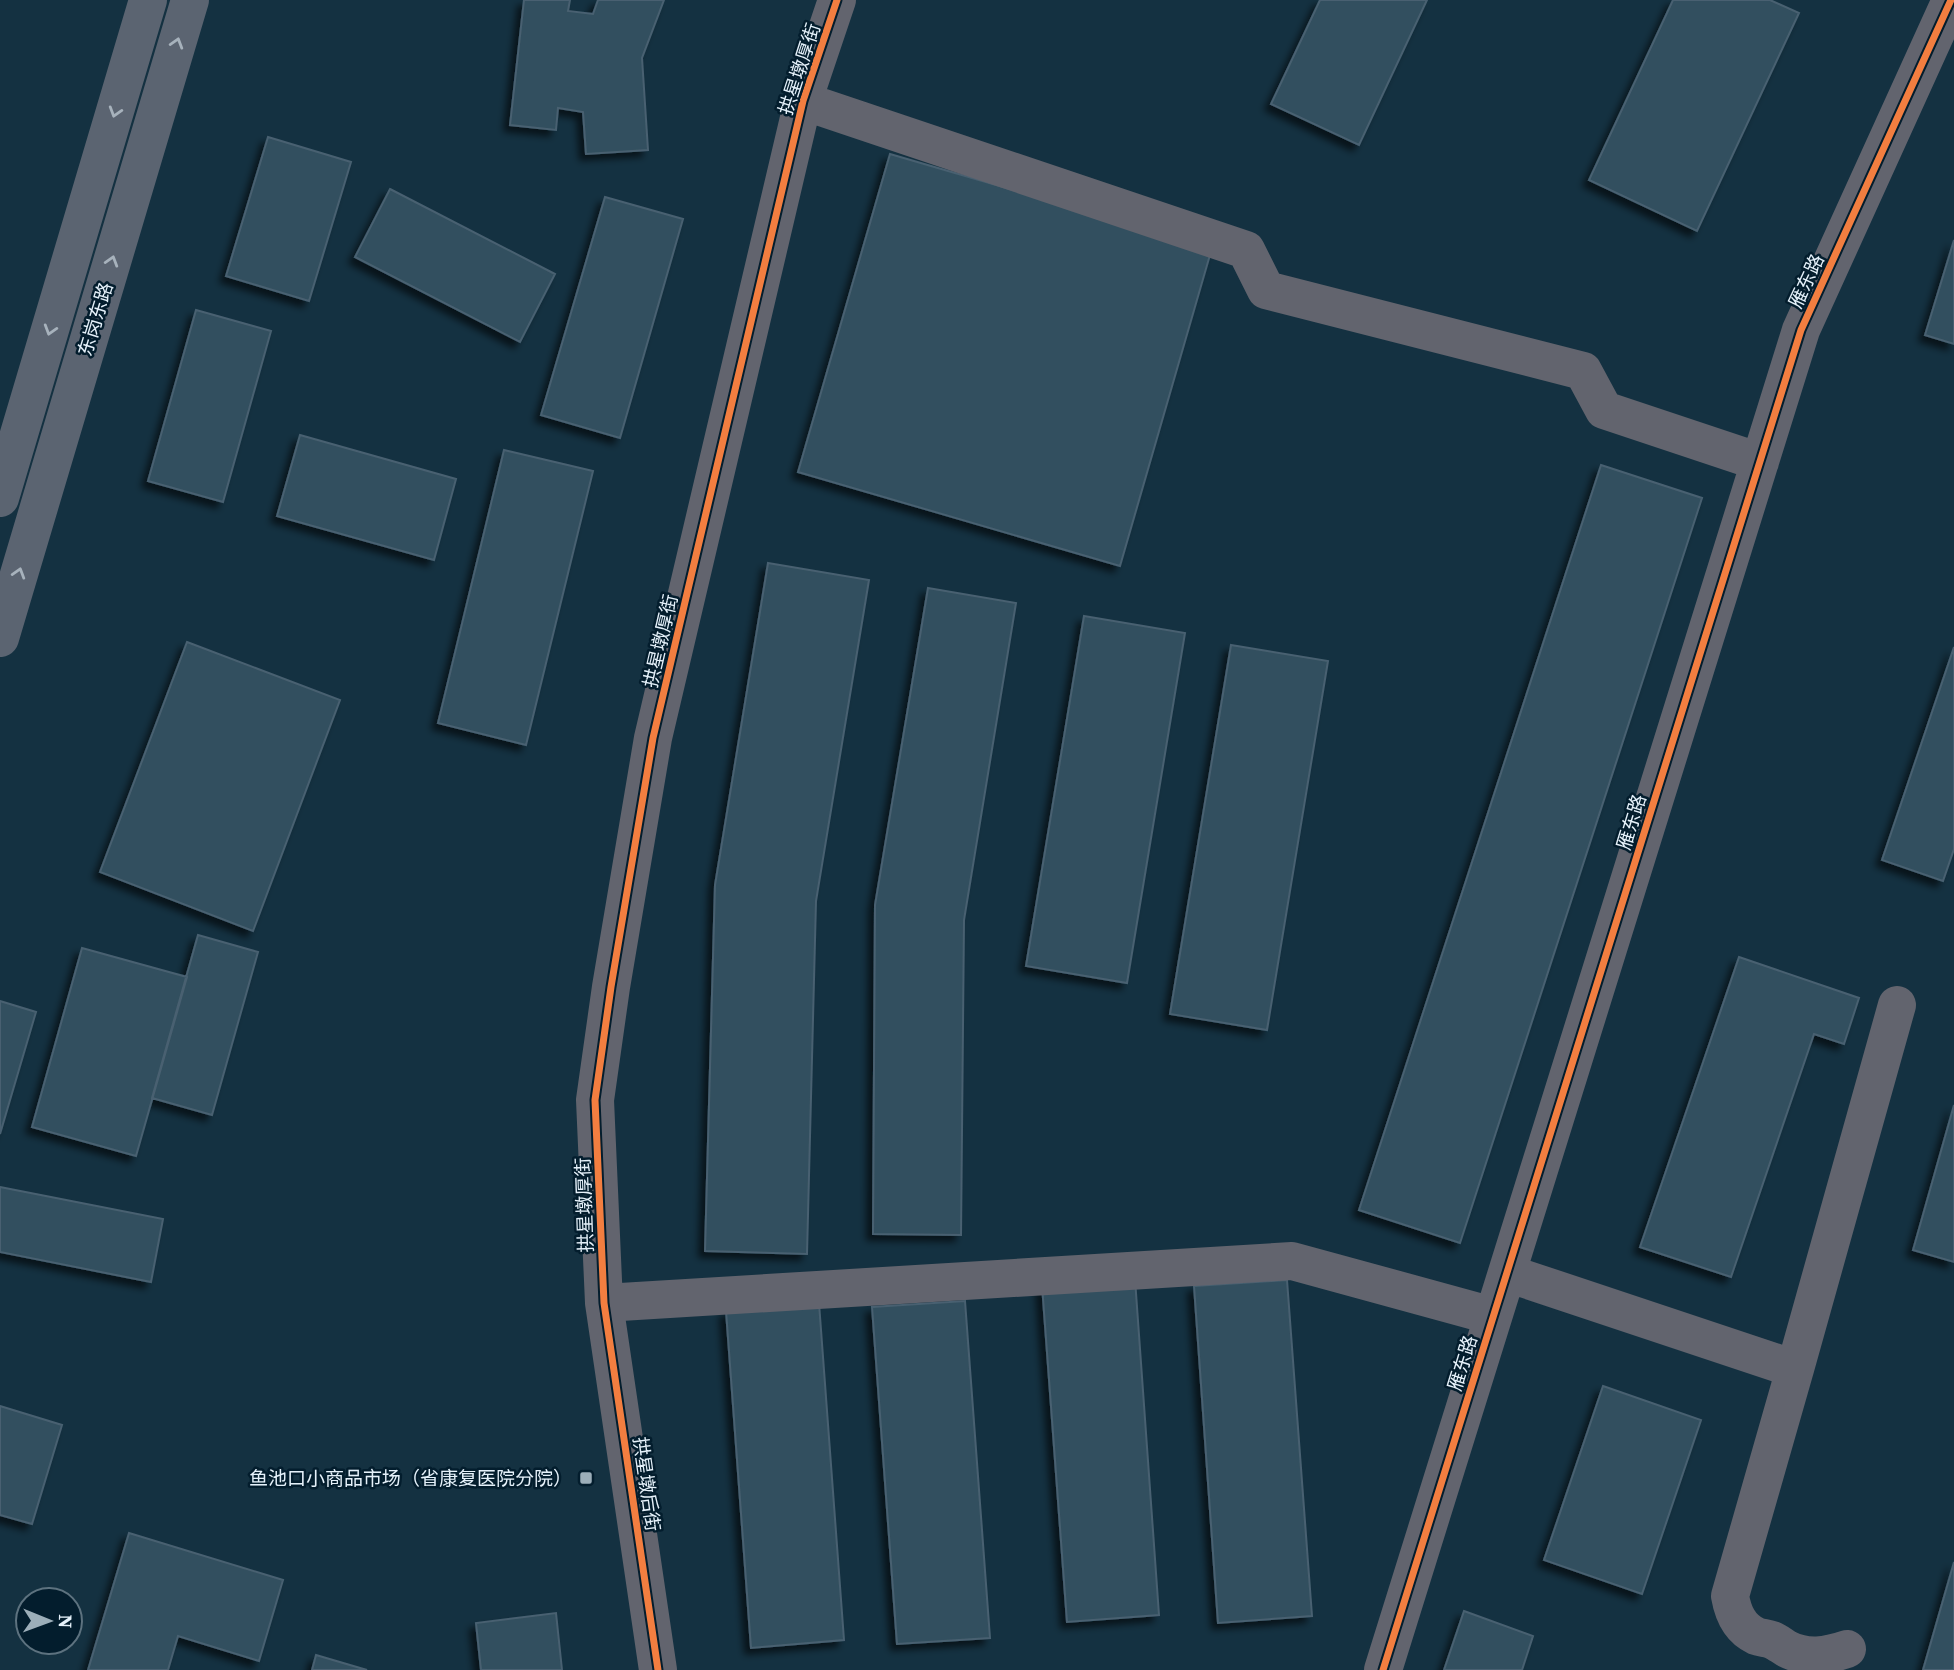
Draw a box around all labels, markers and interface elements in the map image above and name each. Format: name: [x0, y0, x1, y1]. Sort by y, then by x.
street label: 拱星墩厚街: [772, 20, 826, 118]
one-way arrow: [169, 37, 184, 49]
one-way arrow: [108, 106, 123, 118]
street label: 雁东路: [1782, 250, 1830, 312]
one-way arrow: [104, 255, 119, 267]
street label: 东岗东路: [71, 279, 119, 359]
one-way arrow: [43, 324, 58, 336]
one-way arrow: [11, 567, 26, 579]
street label: 拱星墩厚街: [637, 592, 683, 690]
street label: 雁东路: [1610, 791, 1652, 853]
street label: 拱星墩厚街: [569, 1157, 599, 1253]
street label: 雁东路: [1441, 1332, 1483, 1394]
street label: 拱星墩后街: [628, 1435, 666, 1533]
place label: 鱼池口小商品市场（省康复医院分院）: [249, 1465, 572, 1491]
marker: 鱼池口小商品市场（省康复医院分院）: [578, 1470, 594, 1486]
north arrow: [14, 1586, 84, 1656]
text: N: [53, 1614, 79, 1629]

